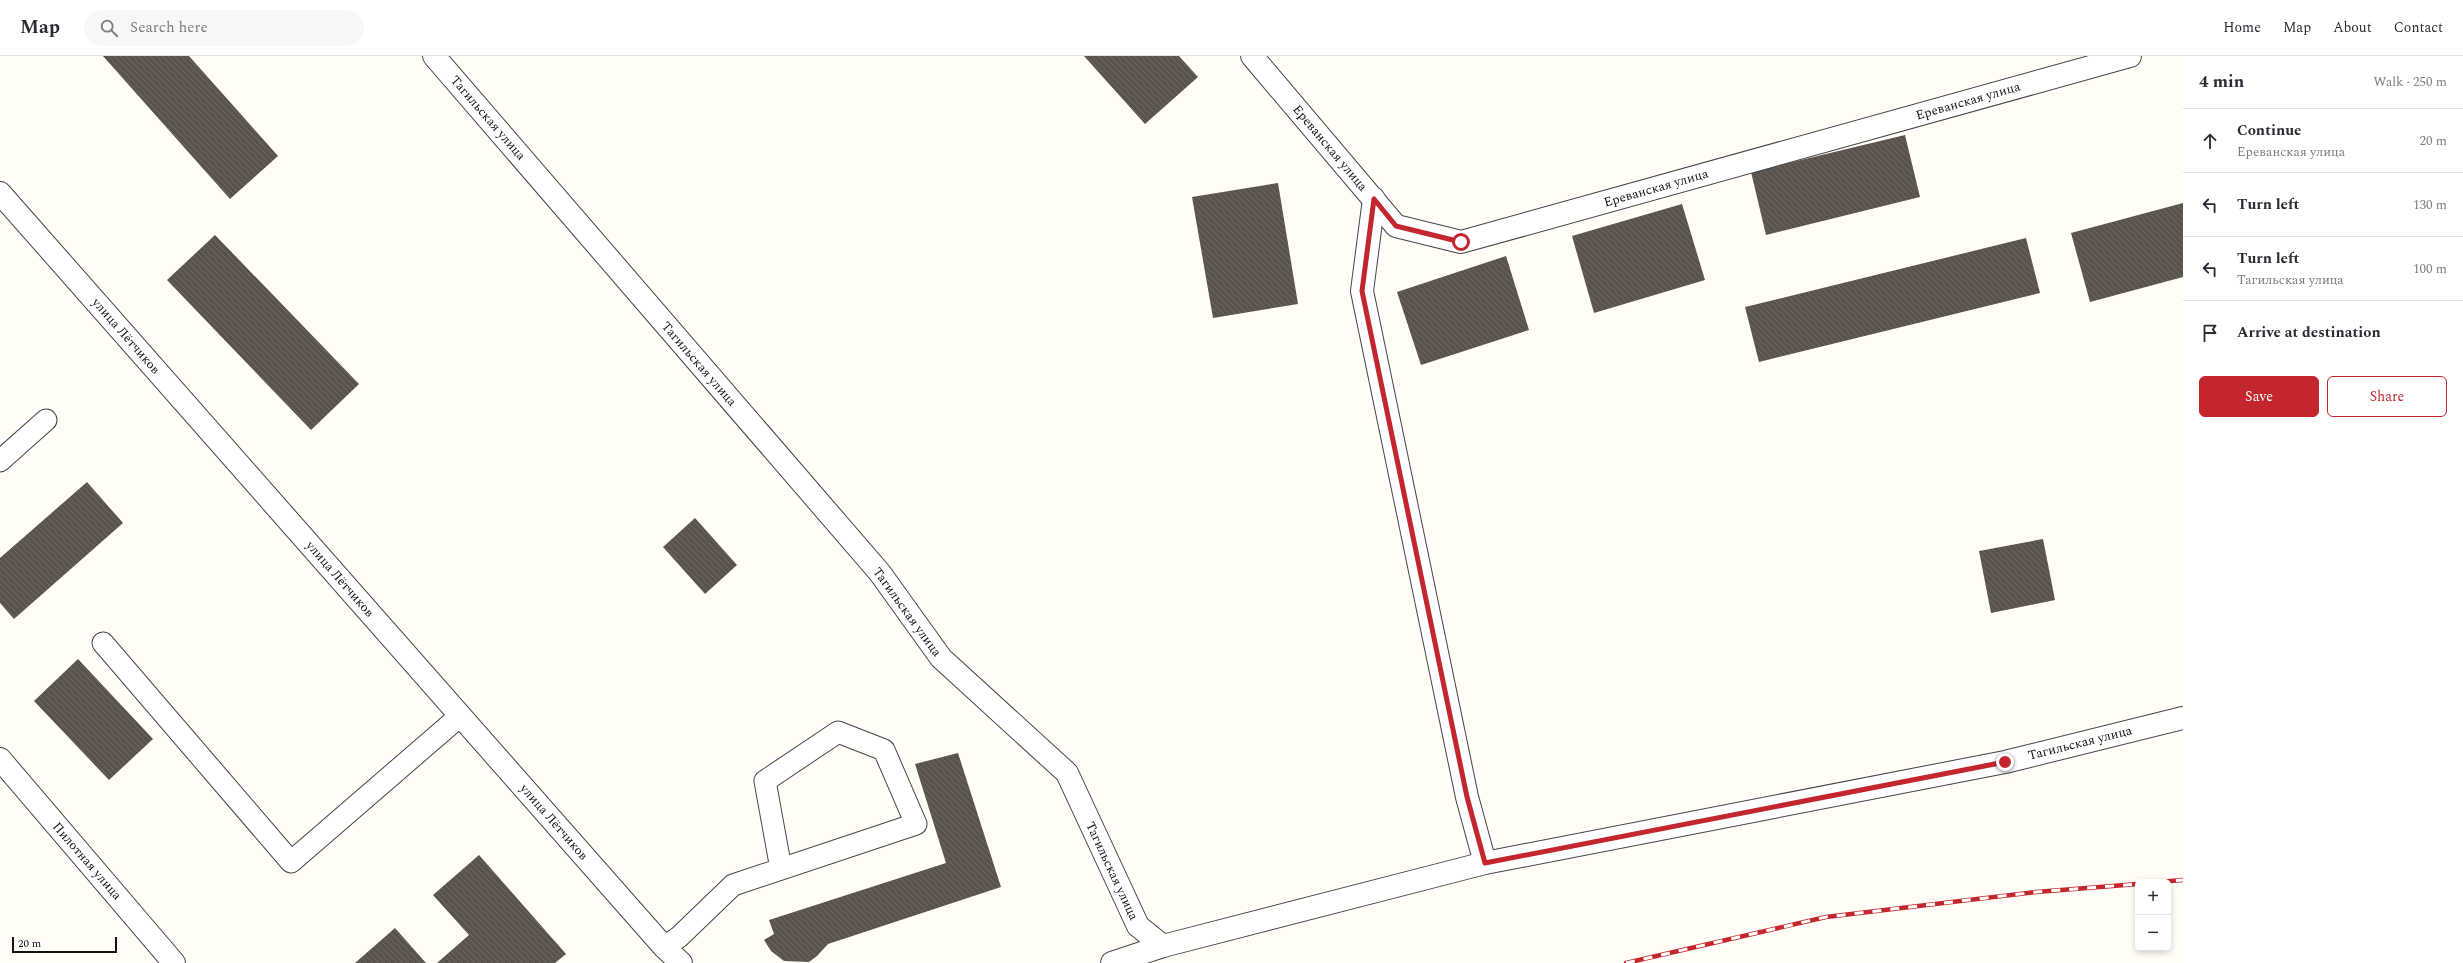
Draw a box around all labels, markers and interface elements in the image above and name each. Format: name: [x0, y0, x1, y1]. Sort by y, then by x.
search box: [84, 10, 364, 46]
text: Map: [20, 13, 60, 42]
text: Search here: [130, 16, 208, 39]
icon: search: [98, 17, 120, 39]
text: Home: [2223, 17, 2261, 38]
text: Map: [2283, 17, 2311, 38]
text: About: [2333, 17, 2372, 38]
text: Contact: [2394, 17, 2443, 38]
text: 4 min: [2199, 69, 2244, 95]
street label: Тагильская улица: [445, 71, 531, 165]
text: Walk · 250 m: [2373, 72, 2447, 92]
street label: Ереванская улица: [1913, 76, 2023, 126]
street label: Ереванская улица: [1288, 100, 1373, 196]
text: Continue: [2237, 119, 2302, 142]
icon: ahead: [2199, 130, 2221, 152]
text: 20 m: [2420, 131, 2447, 151]
text: Ереванская улица: [2237, 142, 2345, 162]
street label: Ереванская улица: [1601, 163, 1711, 213]
text: Turn left: [2237, 193, 2299, 216]
icon: left: [2199, 194, 2221, 216]
text: 130 m: [2413, 195, 2447, 215]
route start: [1452, 233, 1470, 251]
text: Turn left: [2237, 247, 2299, 270]
icon: left: [2199, 258, 2221, 280]
text: 100 m: [2413, 259, 2447, 279]
text: Тагильская улица: [2237, 270, 2344, 290]
street label: улица Лётчиков: [86, 293, 165, 379]
street label: Тагильская улица: [656, 317, 742, 411]
text: Arrive at destination: [2237, 321, 2381, 344]
icon: arrive: [2199, 322, 2221, 344]
button: Save: [2199, 376, 2319, 417]
button: Share: [2327, 376, 2447, 417]
street label: улица Лётчиков: [300, 536, 379, 622]
street label: Тагильская улица: [868, 563, 947, 662]
street label: Тагильская улица: [2026, 720, 2135, 766]
route end: [1996, 753, 2014, 771]
street label: улица Лётчиков: [514, 779, 593, 865]
street label: Пилотная улица: [47, 818, 127, 905]
street label: Тагильская улица: [1080, 818, 1144, 924]
map controls: [2135, 879, 2171, 951]
button: +: [2135, 879, 2171, 915]
button: −: [2135, 915, 2171, 951]
scale bar: [12, 935, 117, 954]
text: 20 m: [18, 935, 41, 952]

